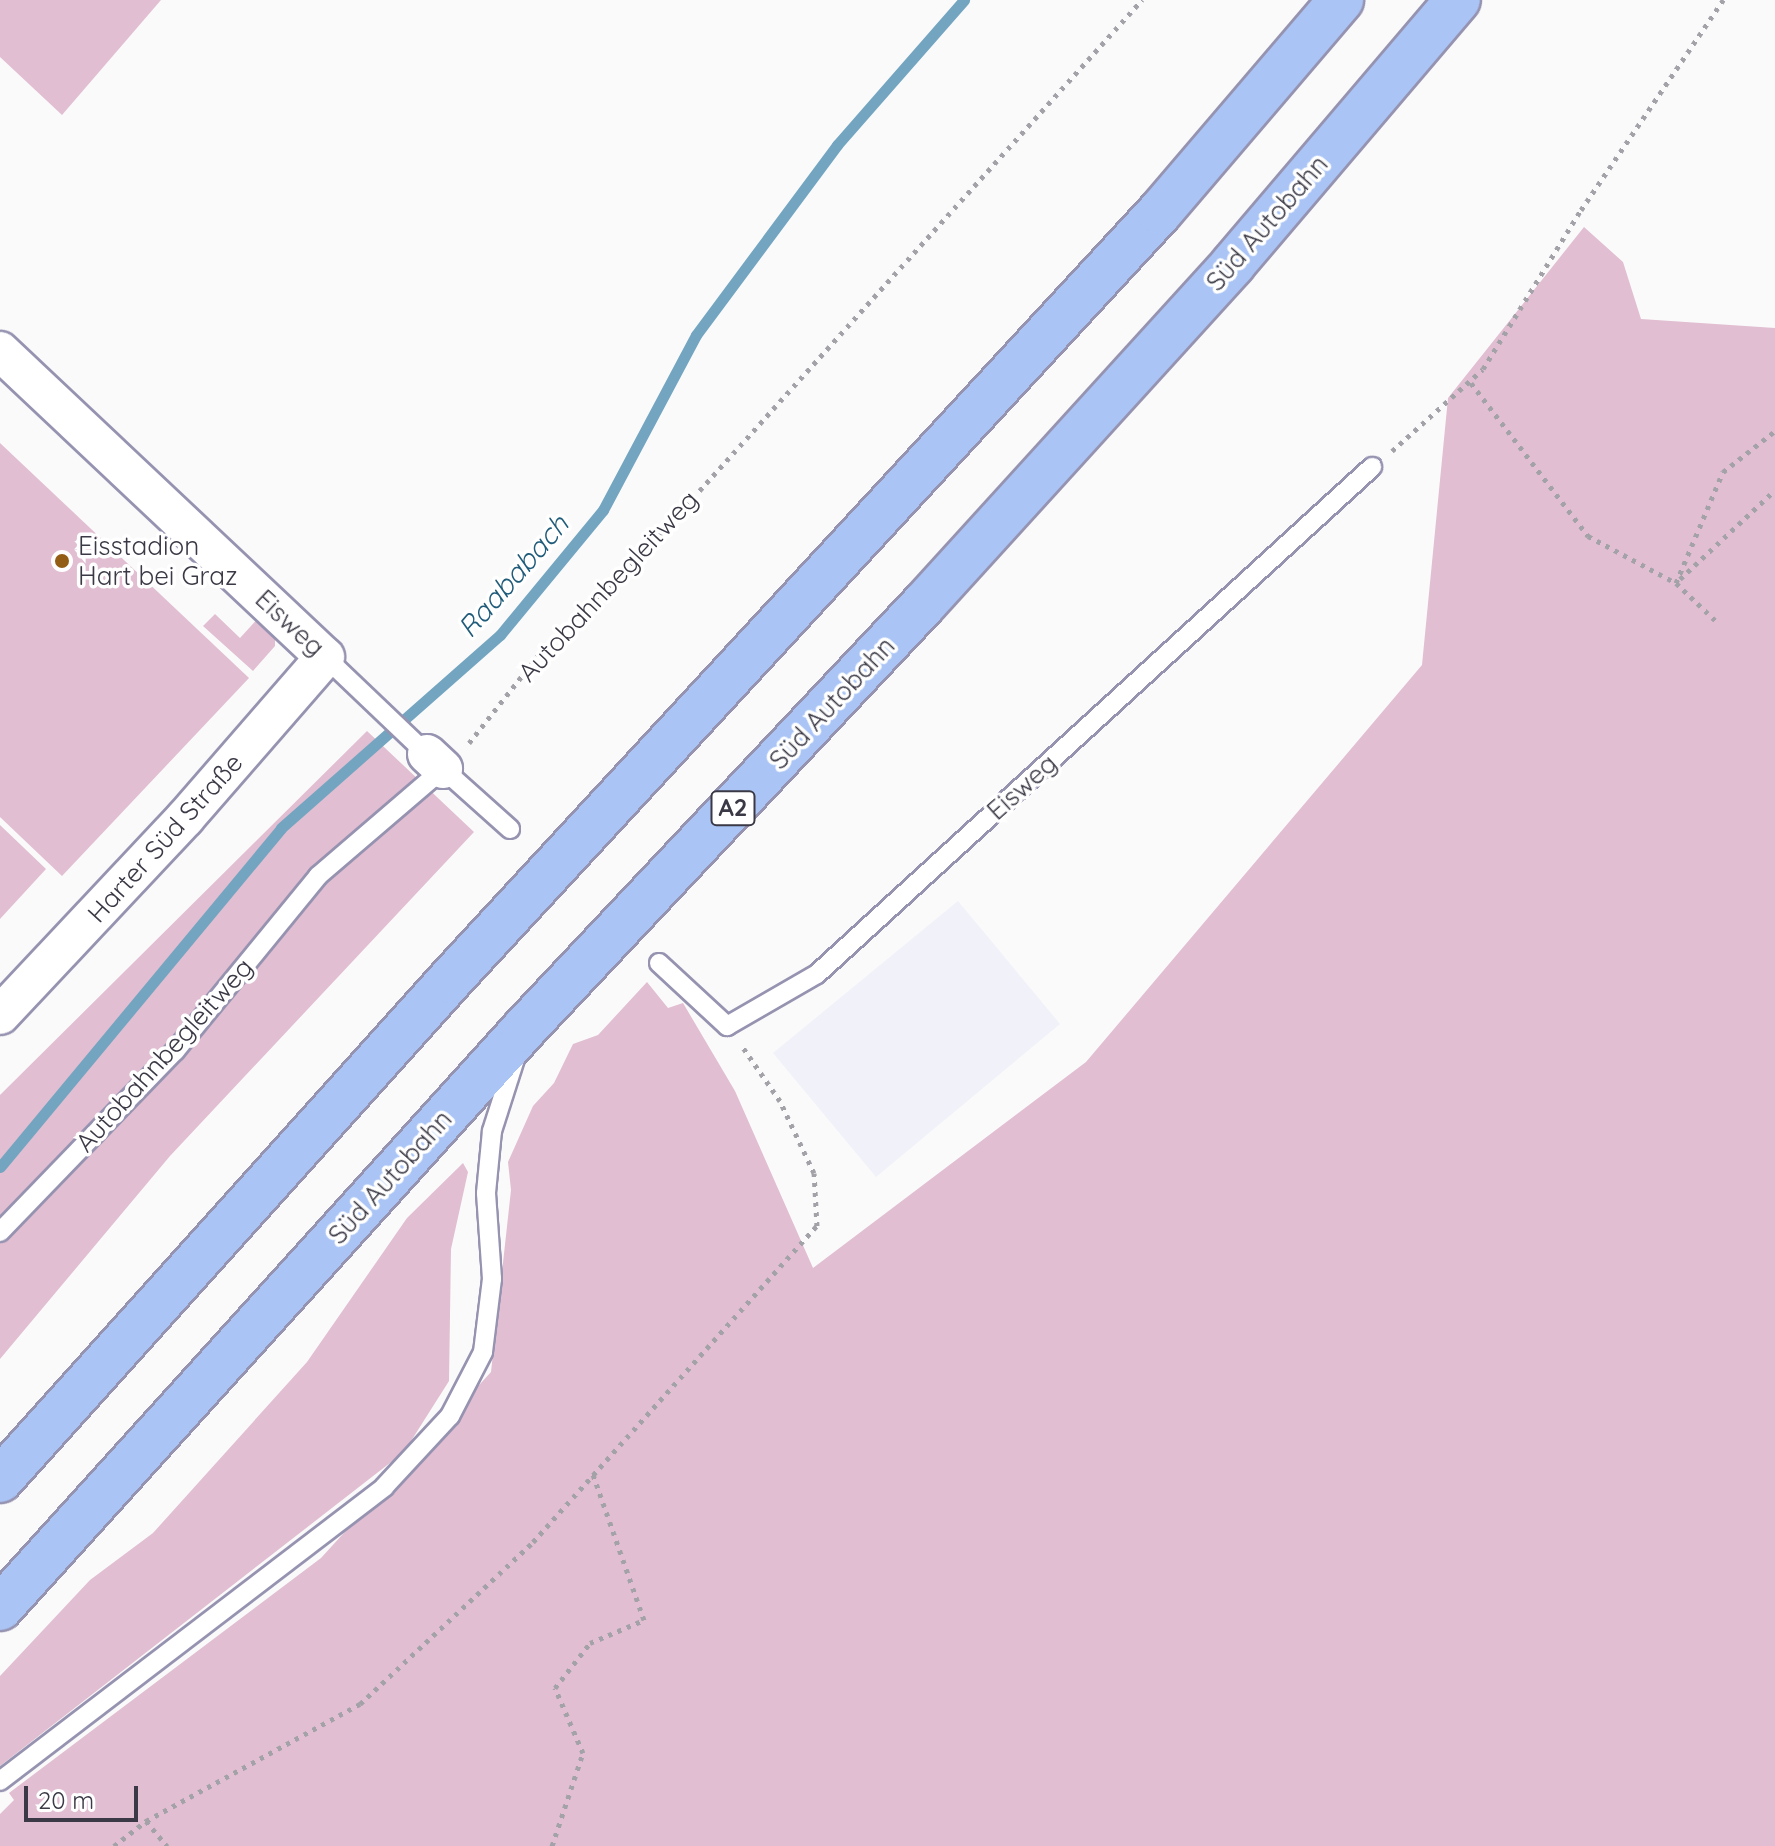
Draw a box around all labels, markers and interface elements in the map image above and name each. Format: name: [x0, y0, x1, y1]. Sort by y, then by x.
street label: Süd Autobahn: [1200, 149, 1334, 297]
street label: Autobahnbegleitweg: [511, 484, 705, 688]
water label: Raababach: [451, 508, 575, 644]
place label: Eisstadion Hart bei Graz: [78, 530, 237, 592]
marker: Eisstadion Hart bei Graz: [53, 552, 71, 570]
street label: Eisweg: [249, 583, 331, 663]
street label: Süd Autobahn: [763, 630, 901, 776]
street label: Harter Süd Straße: [81, 747, 249, 929]
street label: Eisweg: [981, 748, 1063, 826]
road number: A2: [709, 788, 757, 828]
street label: Autobahnbegleitweg: [69, 952, 259, 1158]
street label: Süd Autobahn: [322, 1104, 458, 1250]
scale bar: [28, 1770, 142, 1820]
text: 20 m: [38, 1785, 94, 1815]

